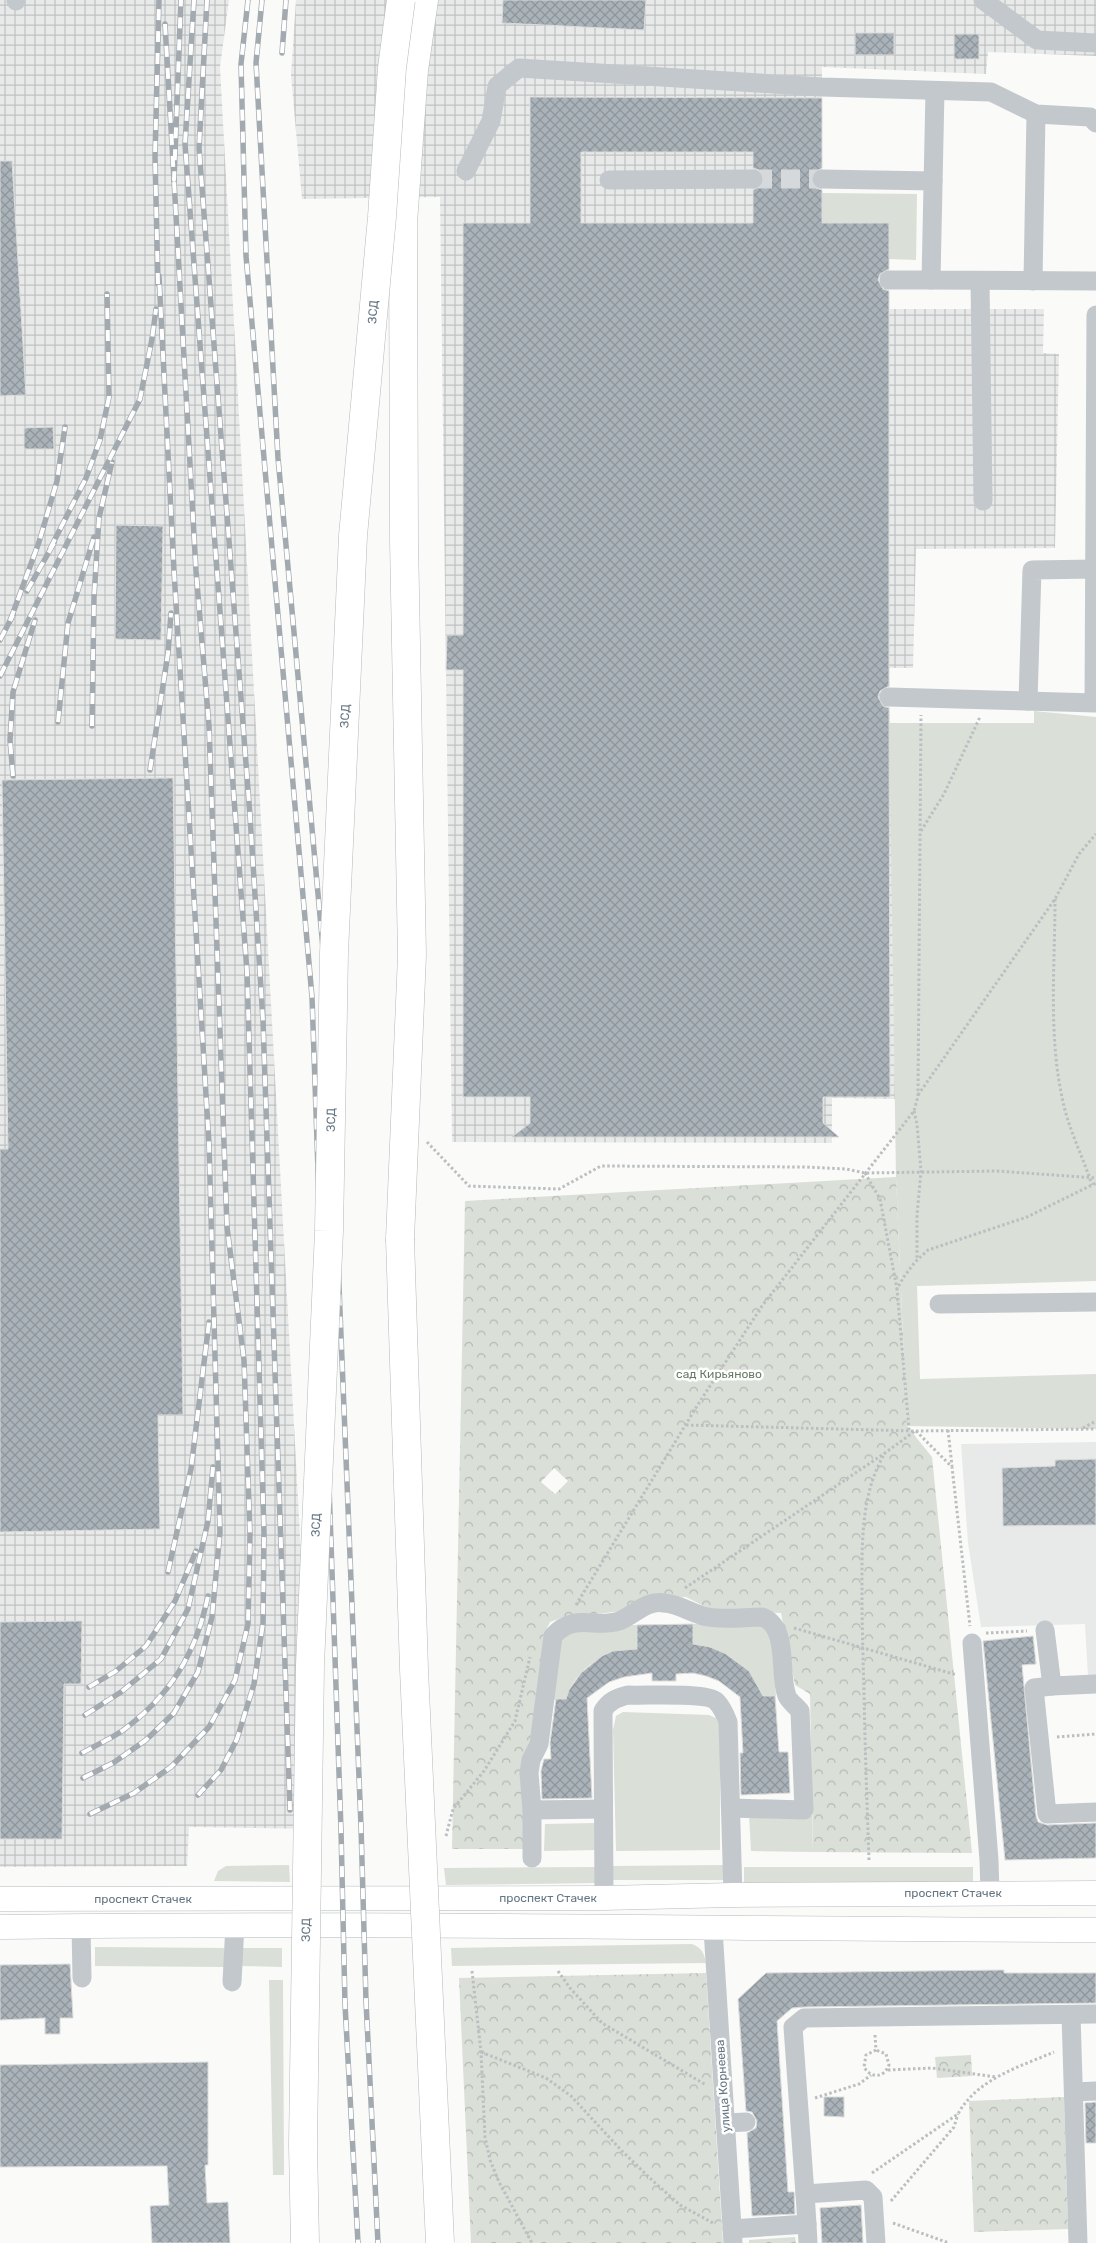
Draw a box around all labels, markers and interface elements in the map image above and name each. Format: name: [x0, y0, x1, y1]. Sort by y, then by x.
street label: ЗСД: [365, 299, 381, 325]
street label: ЗСД: [337, 703, 353, 728]
street label: ЗСД: [324, 1107, 338, 1132]
park label: сад Кирьяново: [676, 1367, 762, 1381]
street label: ЗСД: [309, 1512, 323, 1537]
street label: проспект Стачек: [904, 1886, 1002, 1900]
street label: проспект Стачек: [499, 1891, 597, 1905]
street label: проспект Стачек: [94, 1892, 192, 1906]
street label: ЗСД: [299, 1917, 313, 1942]
street label: улица Корнеева: [713, 2039, 733, 2133]

